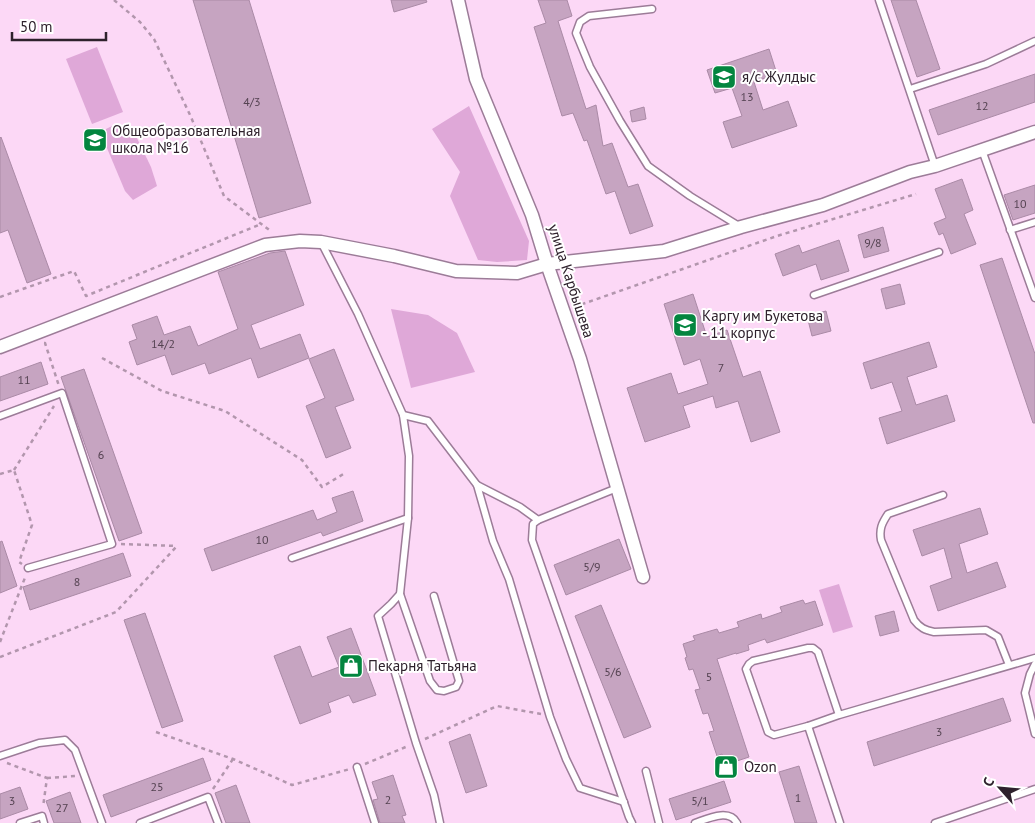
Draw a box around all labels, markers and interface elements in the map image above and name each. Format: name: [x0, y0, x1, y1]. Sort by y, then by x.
scale bar: [12, 10, 106, 42]
text: 50 m: [20, 17, 53, 36]
school or university icon: я/c Жулдыс: [711, 64, 737, 90]
place label: я/c Жулдыс: [742, 67, 816, 86]
house number: 13: [740, 89, 754, 104]
house number: 4/3: [243, 94, 261, 109]
house number: 12: [975, 98, 989, 113]
place label: Общеобразовательная школа №16: [112, 121, 260, 157]
school or university icon: Общеобразовательная школа №16: [82, 127, 108, 153]
house number: 10: [1013, 196, 1027, 211]
street label: улица Карбышева: [544, 222, 599, 340]
house number: 9/8: [864, 235, 882, 250]
place label: Каргу им Букетова - 11 корпус: [702, 306, 823, 342]
school or university icon: Каргу им Букетова - 11 корпус: [672, 312, 698, 338]
house number: 14/2: [151, 336, 175, 351]
house number: 7: [718, 360, 724, 375]
house number: 11: [17, 372, 31, 387]
house number: 6: [98, 447, 104, 462]
house number: 10: [255, 532, 269, 547]
house number: 5/9: [583, 559, 601, 574]
house number: 8: [74, 574, 80, 589]
shop icon: Пекарня Татьяна: [338, 653, 364, 679]
place label: Пекарня Татьяна: [368, 656, 477, 675]
house number: 5/6: [604, 664, 622, 679]
house number: 5: [706, 669, 712, 684]
house number: 3: [936, 724, 942, 739]
shop icon: Ozon: [713, 754, 739, 780]
place label: Ozon: [744, 757, 777, 776]
north arrow: [975, 763, 1025, 813]
text: С: [979, 774, 998, 790]
house number: 25: [150, 779, 164, 794]
house number: 1: [795, 790, 801, 805]
house number: 2: [385, 792, 391, 807]
house number: 3: [9, 793, 15, 808]
house number: 5/1: [691, 793, 709, 808]
house number: 27: [55, 800, 69, 815]

